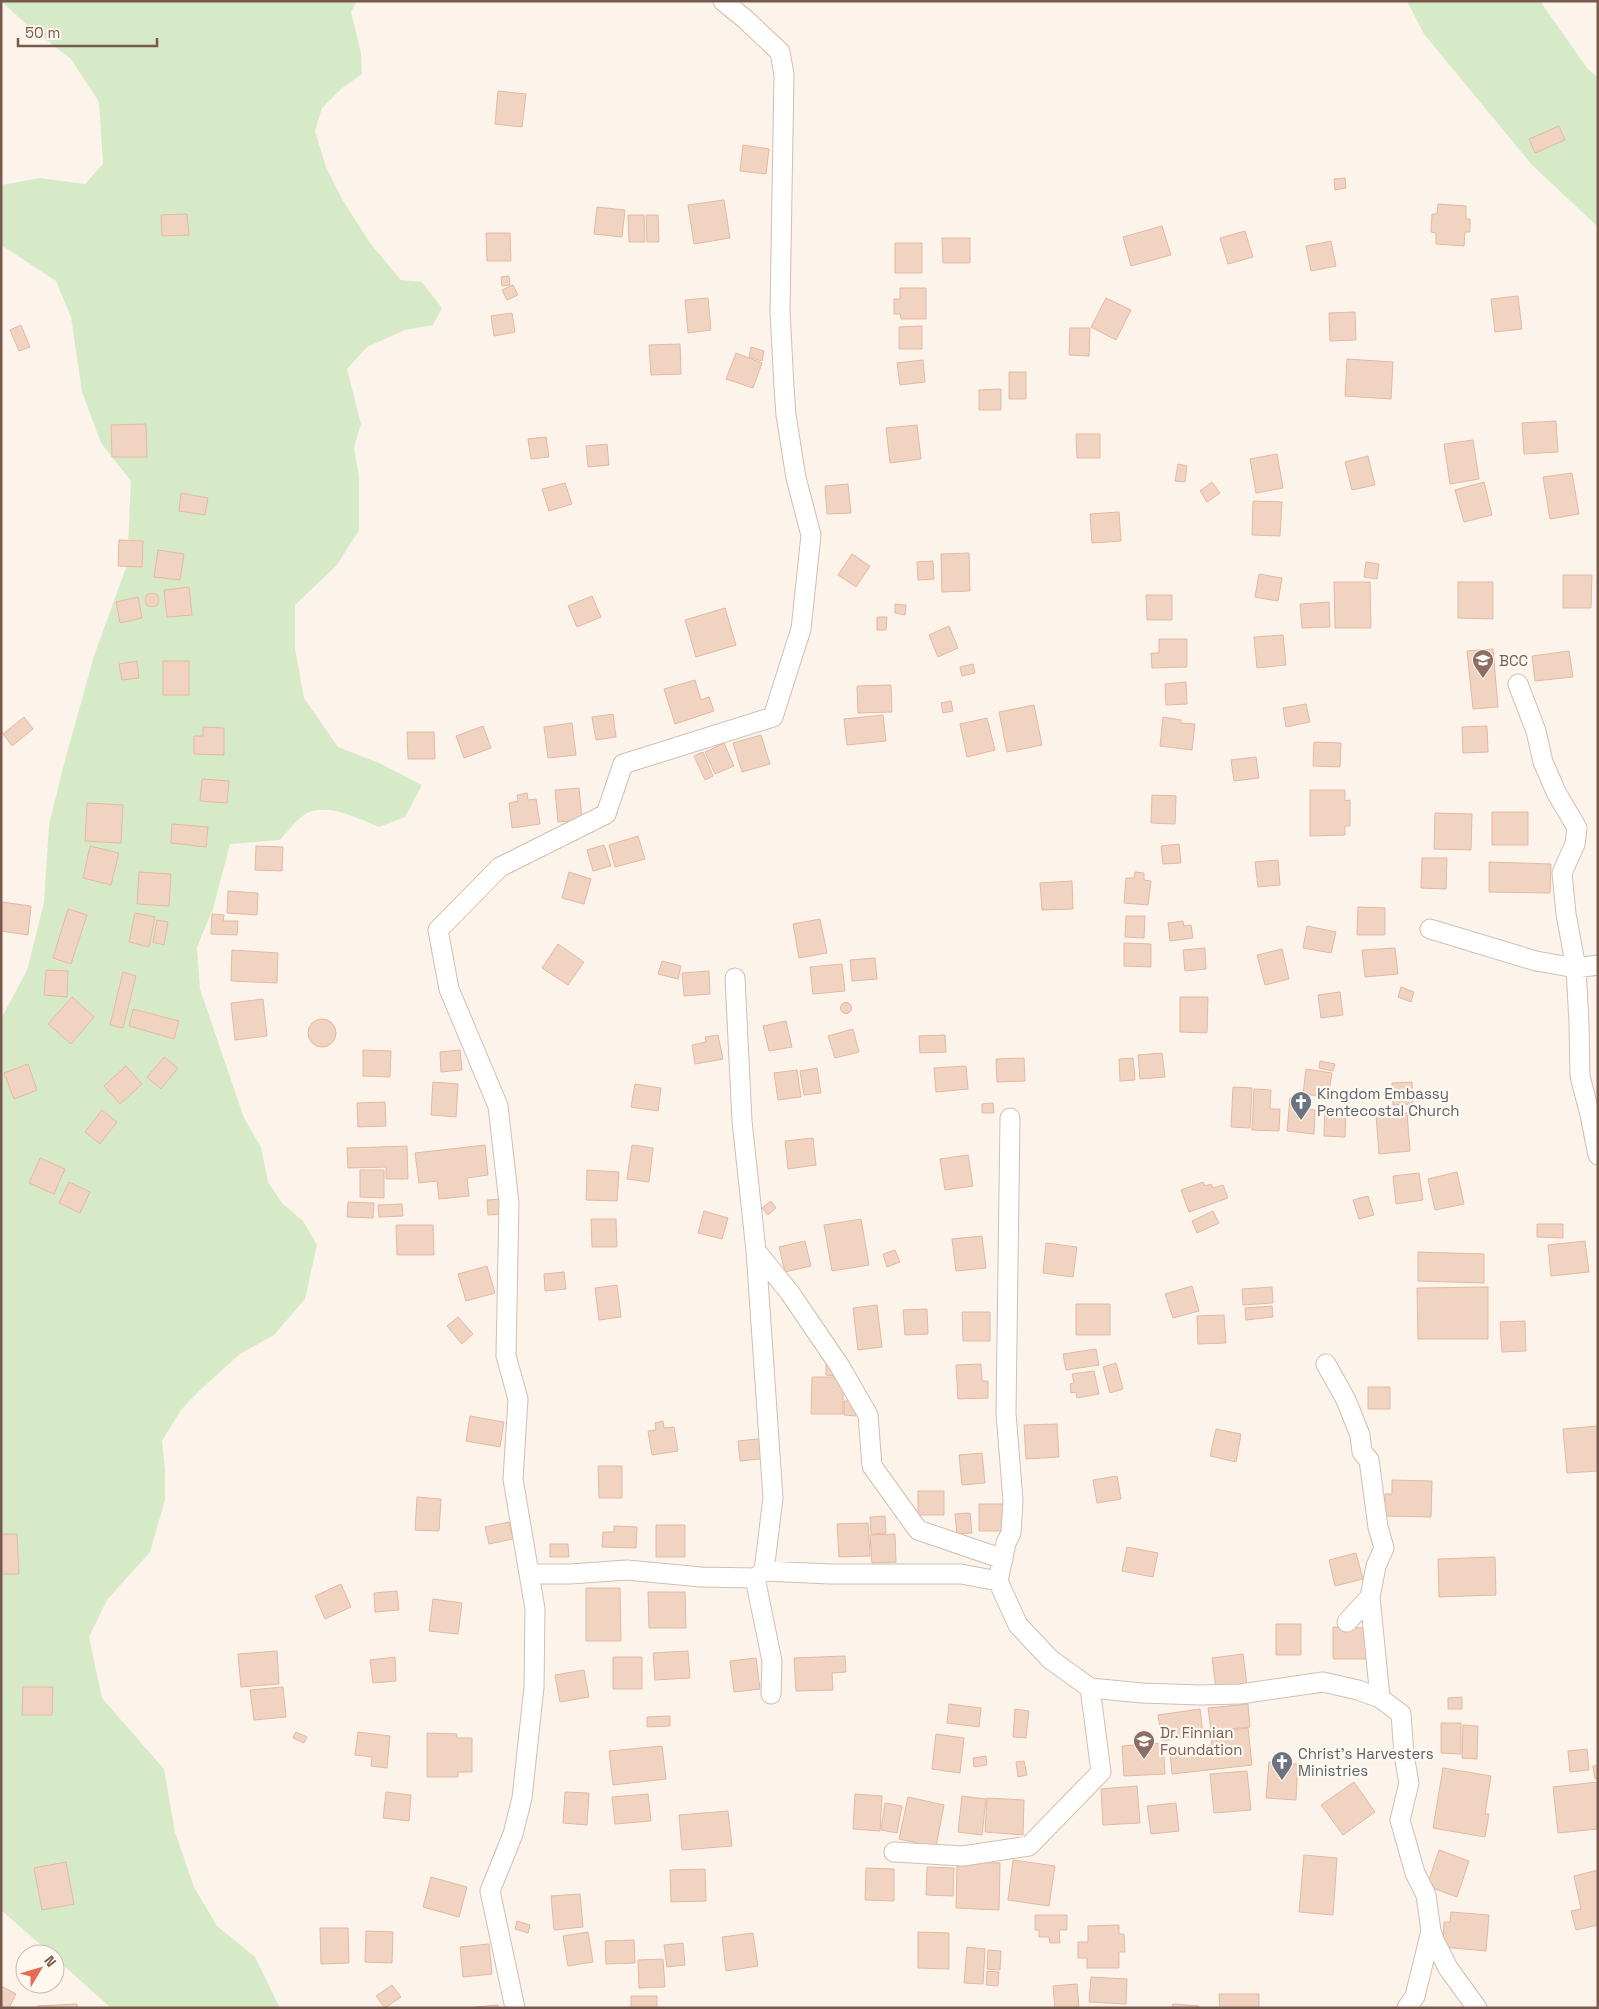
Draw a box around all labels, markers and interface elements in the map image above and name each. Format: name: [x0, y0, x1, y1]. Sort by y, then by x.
scale bar: [18, 15, 156, 47]
text: 50 m: [25, 23, 60, 42]
school or university icon: BCC: [1471, 648, 1495, 679]
place label: BCC: [1499, 651, 1528, 670]
place label: Kingdom Embassy Pentecostal Church: [1317, 1084, 1460, 1120]
church icon: Kingdom Embassy Pentecostal Church: [1289, 1090, 1313, 1121]
place label: Dr. Finnian Foundation: [1160, 1723, 1243, 1759]
school or university icon: Dr. Finnian Foundation: [1132, 1729, 1156, 1760]
place label: Christ's Harvesters Ministries: [1298, 1744, 1434, 1780]
church icon: Christ's Harvesters Ministries: [1270, 1750, 1294, 1781]
north arrow: [15, 1944, 65, 1994]
text: N: [40, 1952, 60, 1970]

